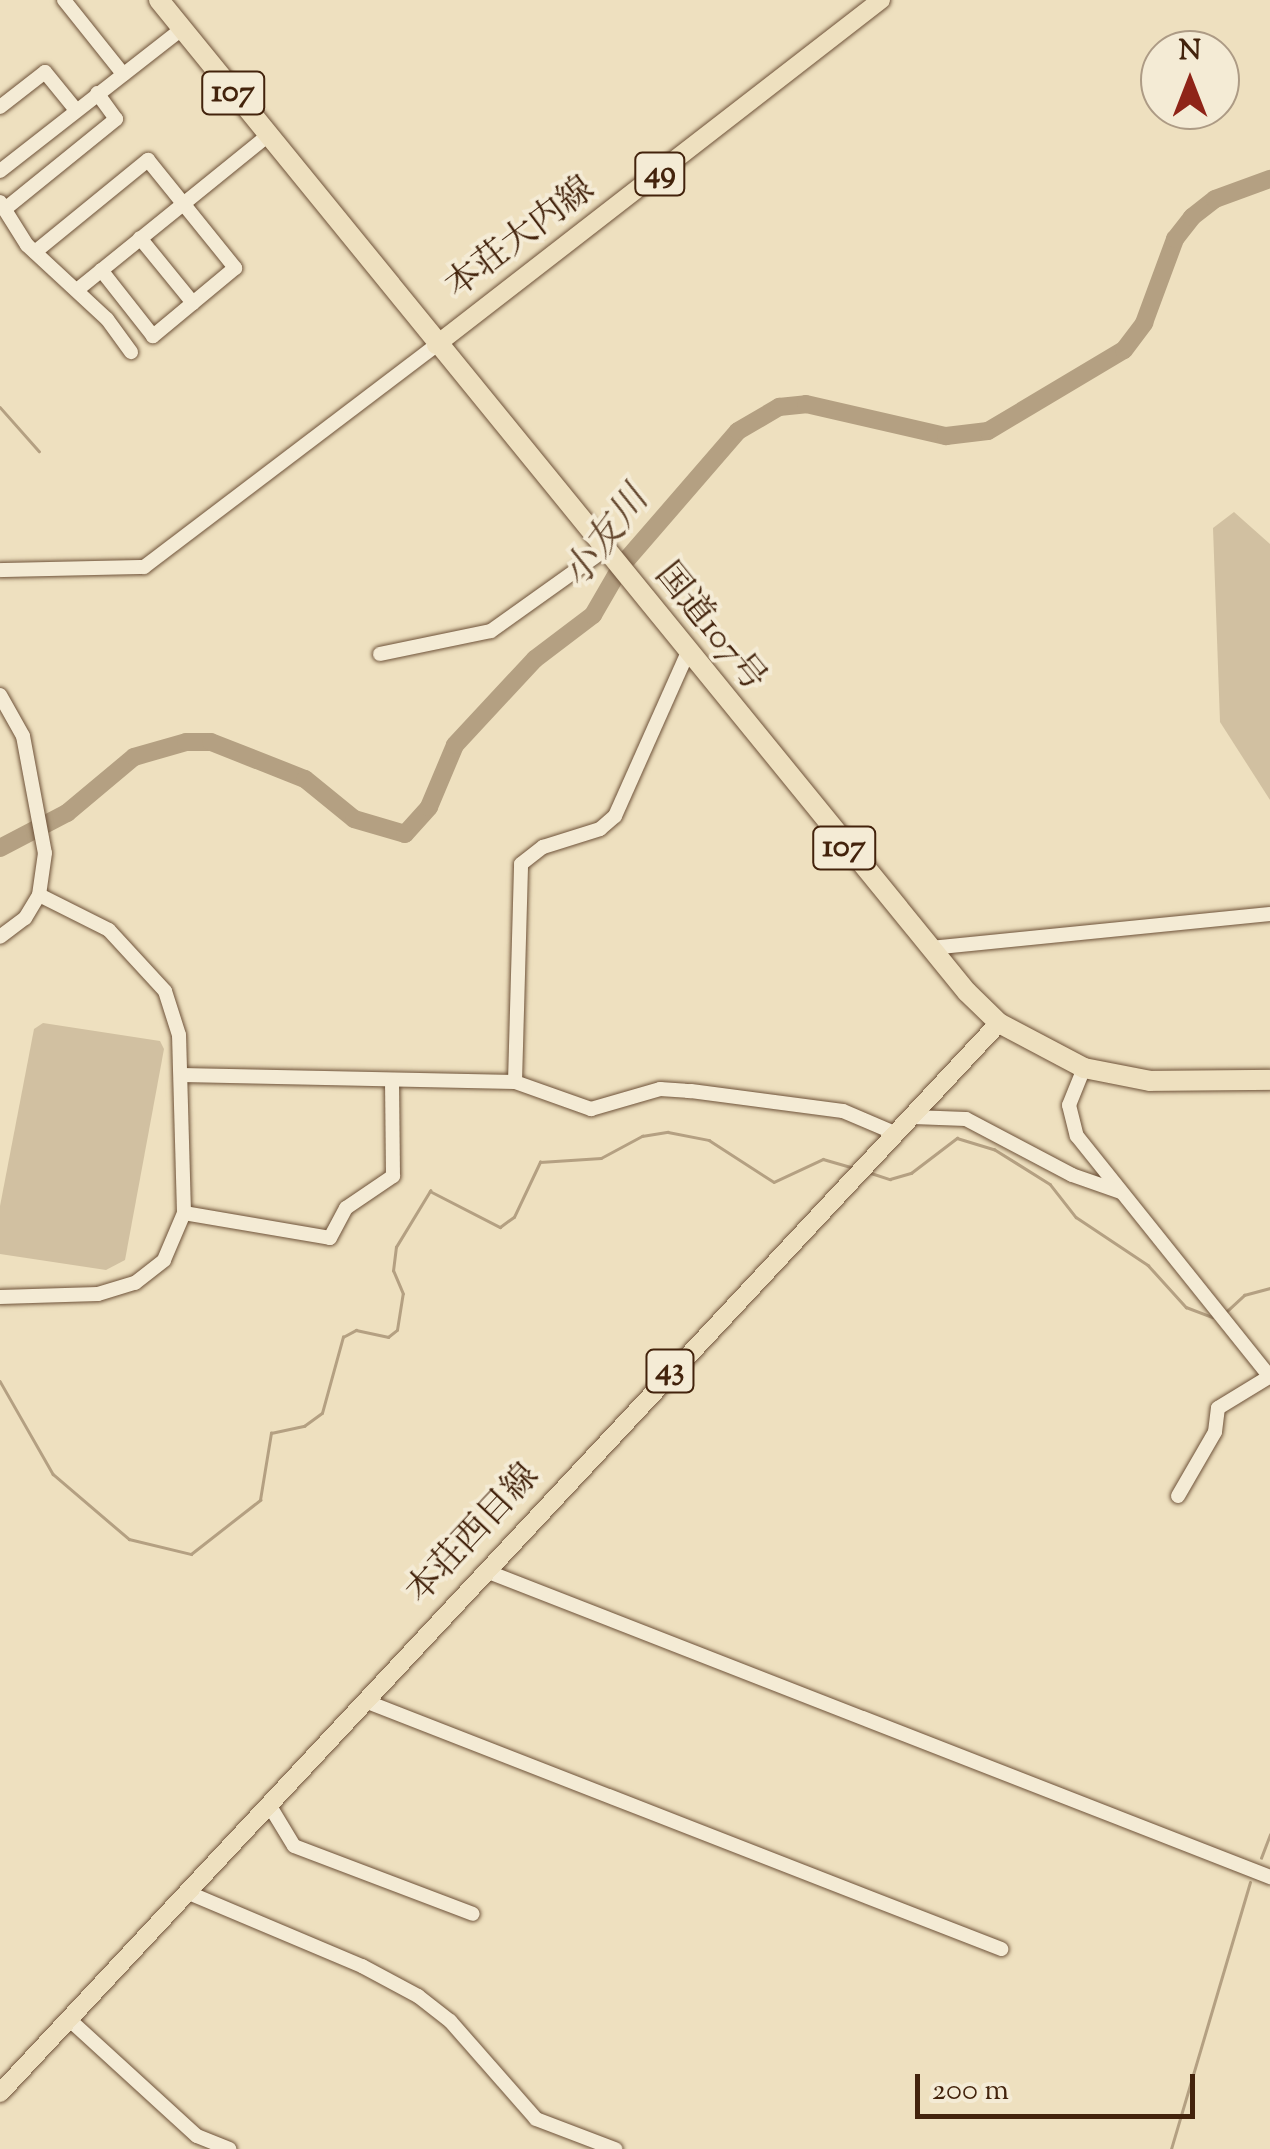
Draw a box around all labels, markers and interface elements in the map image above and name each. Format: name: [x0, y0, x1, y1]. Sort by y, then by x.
north arrow: [1140, 30, 1240, 130]
text: N: [1179, 32, 1201, 72]
road number: 107: [200, 66, 266, 120]
road number: 49: [632, 147, 688, 201]
street label: 本荘大内線: [438, 170, 604, 308]
water label: 小友川: [555, 480, 661, 598]
street label: 国道107号: [645, 555, 773, 701]
road number: 107: [812, 821, 876, 875]
road number: 43: [645, 1344, 695, 1398]
street label: 本荘西目線: [399, 1457, 549, 1613]
scale bar: [920, 2054, 1200, 2116]
text: 200 m: [932, 2070, 1009, 2113]

